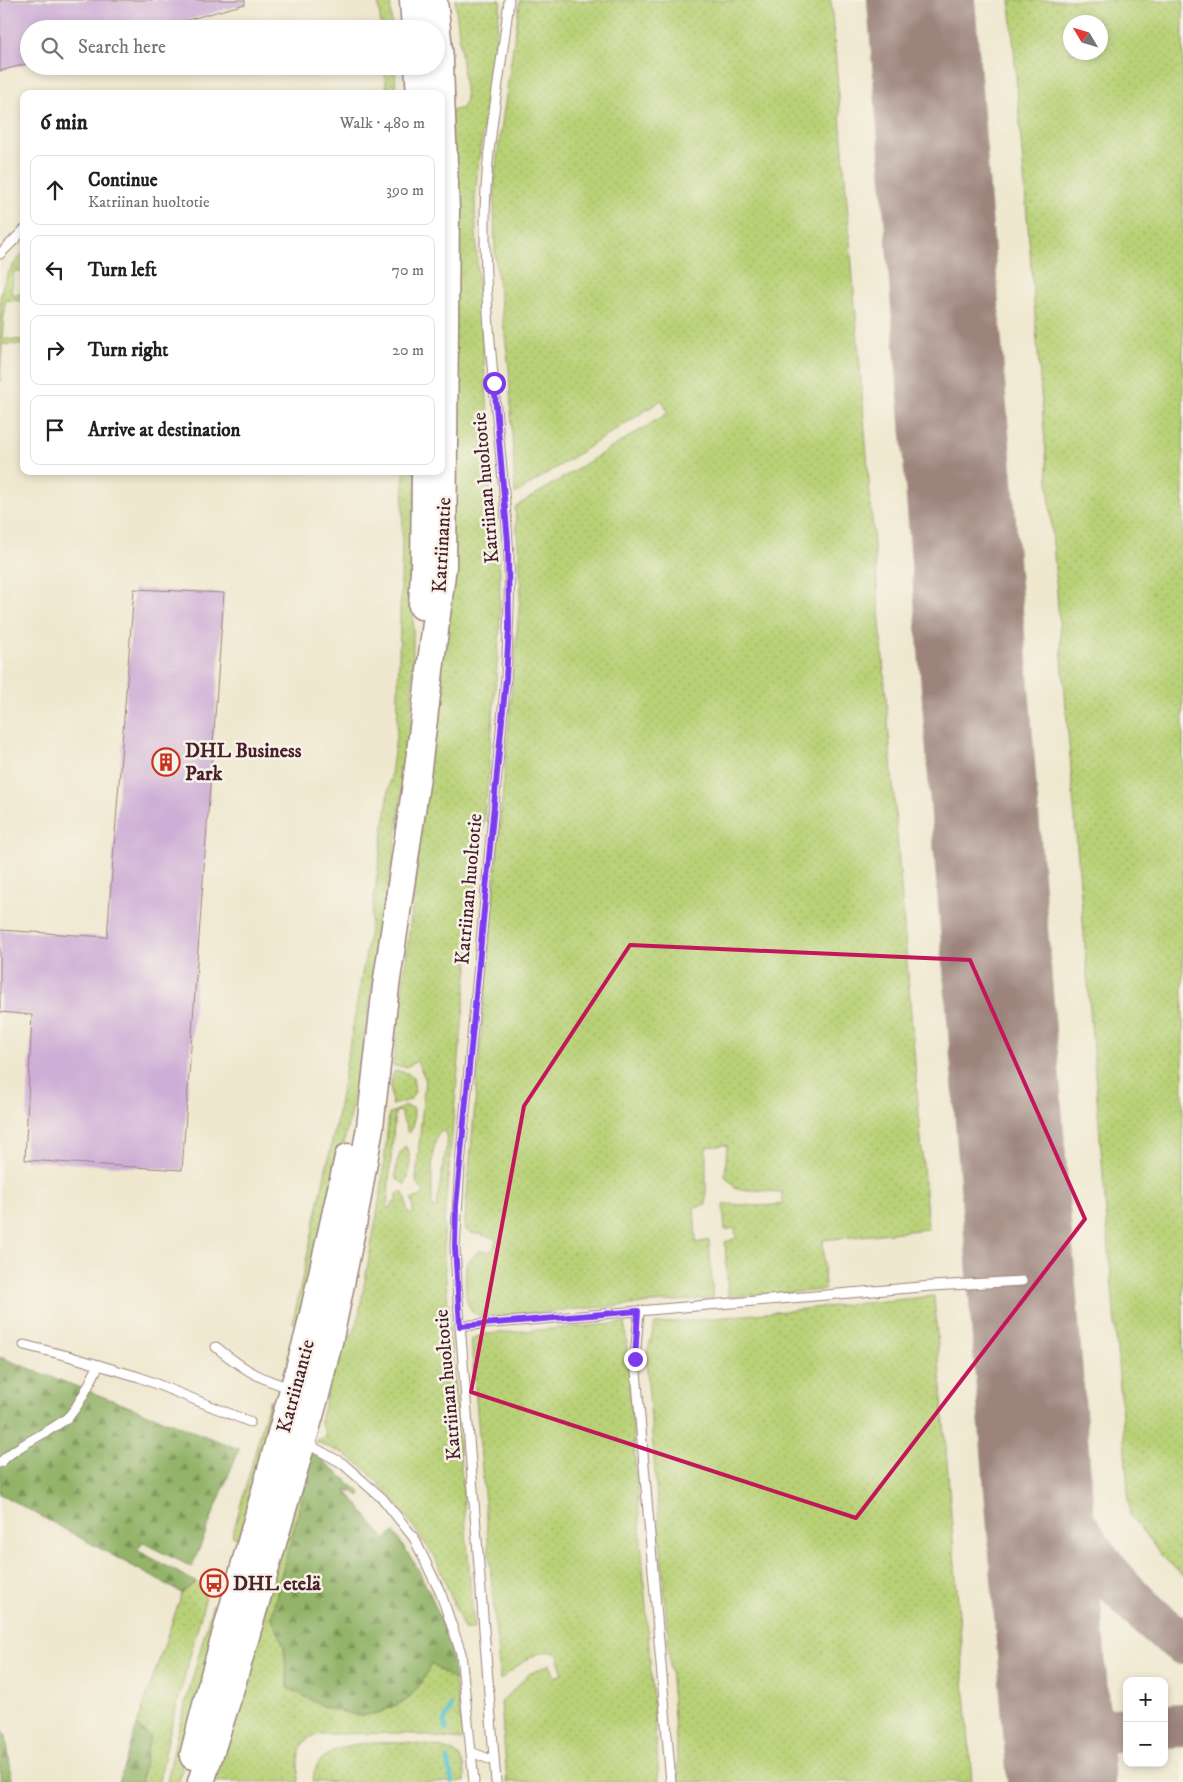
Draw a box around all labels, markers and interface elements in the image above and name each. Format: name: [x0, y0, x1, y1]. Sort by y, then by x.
north arrow: [1063, 15, 1108, 60]
search box: [20, 20, 445, 75]
icon: search: [38, 34, 66, 62]
text: Search here: [78, 36, 166, 59]
text: 6 min: [40, 110, 88, 136]
text: Walk · 480 m: [340, 113, 425, 133]
text: Continue: [88, 169, 158, 192]
icon: ahead: [41, 176, 69, 204]
text: 390 m: [386, 180, 424, 200]
text: Katriinan huoltotie: [88, 192, 210, 212]
icon: left: [41, 256, 69, 284]
text: Turn left: [88, 259, 157, 282]
text: 70 m: [392, 260, 424, 280]
icon: right: [41, 336, 69, 364]
text: Turn right: [88, 339, 168, 362]
text: 20 m: [392, 340, 424, 360]
route start: [483, 372, 506, 395]
street label: Katriinan huoltotie: [467, 411, 506, 565]
icon: arrive: [41, 416, 69, 444]
text: Arrive at destination: [88, 419, 240, 442]
street label: Katriinantie: [428, 497, 457, 594]
place label: DHL Business Park: [185, 739, 302, 787]
building icon: DHL Business Park: [151, 747, 181, 777]
street label: Katriinan huoltotie: [450, 812, 489, 966]
street label: Katriinan huoltotie: [429, 1308, 468, 1462]
street label: Katriinantie: [272, 1337, 321, 1436]
route end: [624, 1348, 647, 1371]
bus stop icon: DHL etelä: [199, 1568, 229, 1598]
place label: DHL etelä: [233, 1572, 321, 1597]
map controls: [1123, 1677, 1168, 1767]
button: +: [1123, 1677, 1168, 1722]
button: −: [1123, 1722, 1168, 1767]

